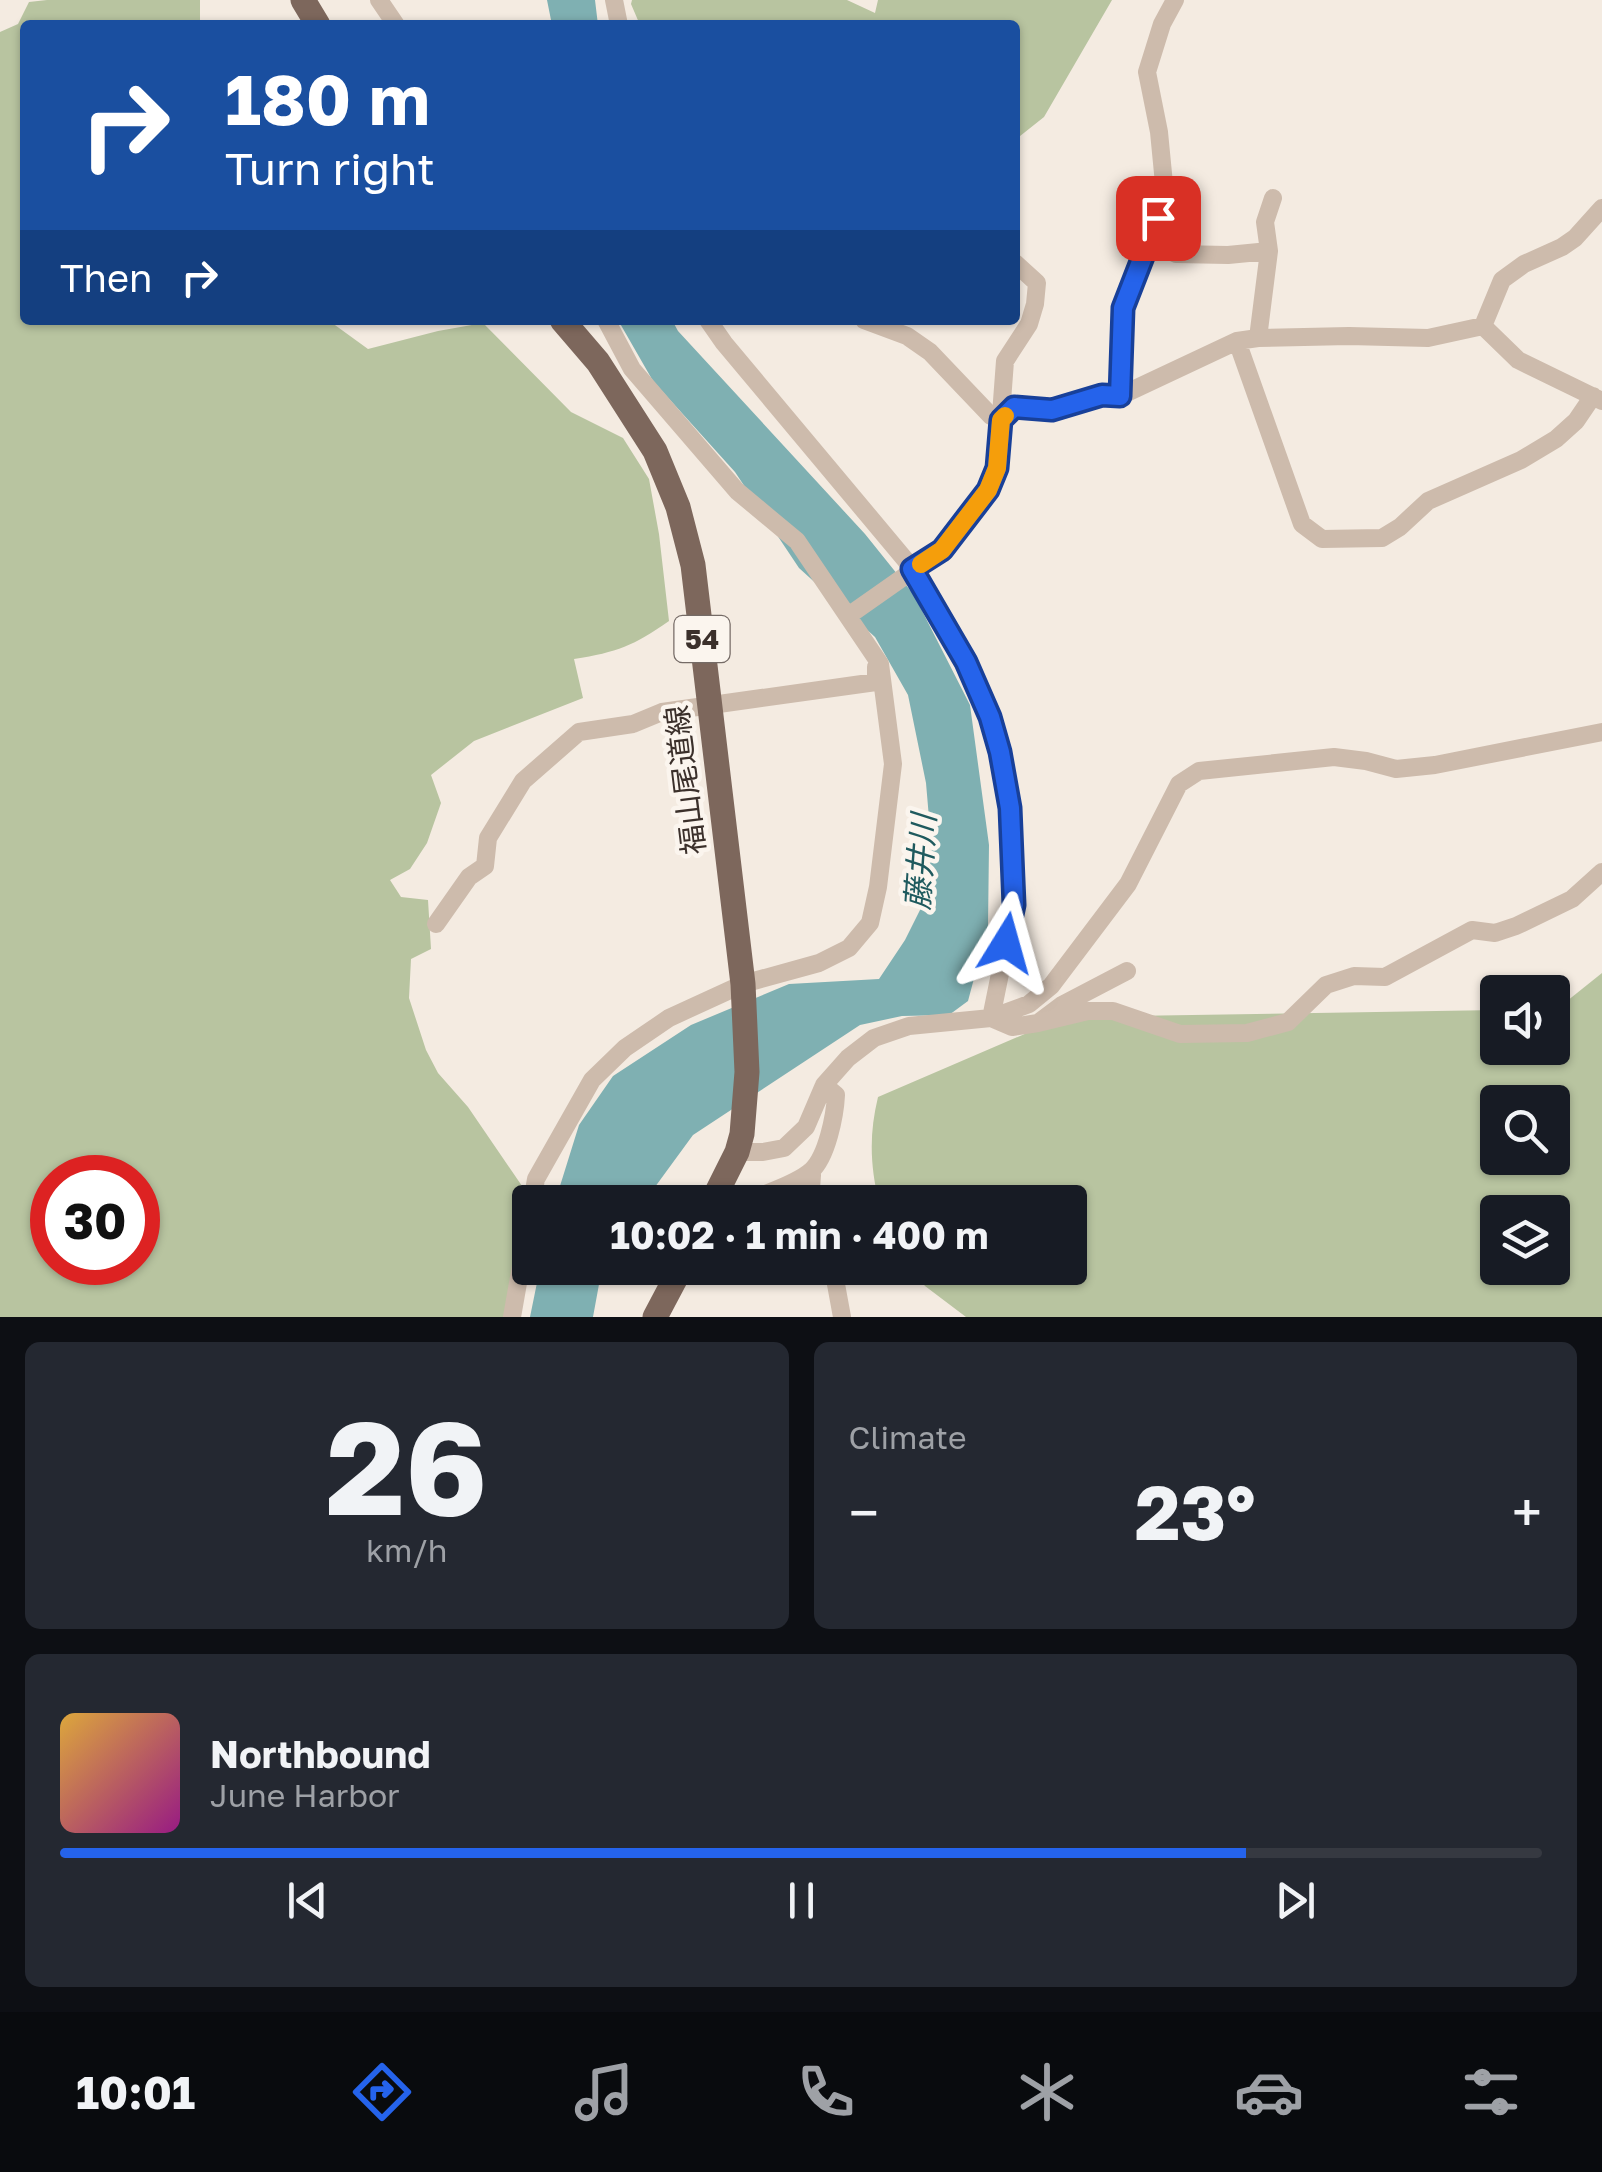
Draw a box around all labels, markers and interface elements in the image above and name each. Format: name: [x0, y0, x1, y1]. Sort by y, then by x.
text: 180 m: [225, 56, 430, 140]
icon: right: [60, 60, 190, 190]
text: Turn right: [225, 141, 435, 195]
pin: [1116, 176, 1201, 261]
icon: arrive: [1131, 191, 1186, 246]
icon: right: [172, 250, 227, 305]
text: Then: [60, 255, 152, 300]
road number: 54: [674, 616, 730, 662]
street label: 福山尾道線: [658, 703, 712, 857]
water label: 藤井川: [898, 810, 943, 911]
position arrow: [954, 891, 1058, 995]
map controls: [1480, 975, 1570, 1285]
button: sound: [1480, 975, 1570, 1065]
button: search: [1480, 1085, 1570, 1175]
speed limit sign: 30: [30, 1155, 160, 1285]
button: layers: [1480, 1195, 1570, 1285]
text: 10:02 · 1 min · 400 m: [610, 1212, 989, 1257]
text: 26: [326, 1388, 488, 1544]
text: Climate: [849, 1418, 967, 1456]
text: 23°: [1135, 1466, 1256, 1557]
text: −: [849, 1479, 879, 1545]
text: +: [1512, 1479, 1542, 1545]
text: km/h: [366, 1531, 447, 1569]
text: Northbound: [210, 1731, 431, 1776]
text: June Harbor: [210, 1776, 400, 1814]
icon: previous: [280, 1873, 335, 1928]
icon: pause: [774, 1873, 829, 1928]
icon: next: [1268, 1873, 1323, 1928]
icon: directions: [347, 2057, 417, 2127]
icon: music: [569, 2057, 639, 2127]
icon: phone: [791, 2057, 861, 2127]
icon: climate: [1012, 2057, 1082, 2127]
icon: car: [1234, 2057, 1304, 2127]
icon: filters: [1456, 2057, 1526, 2127]
text: 10:01: [76, 2065, 195, 2119]

